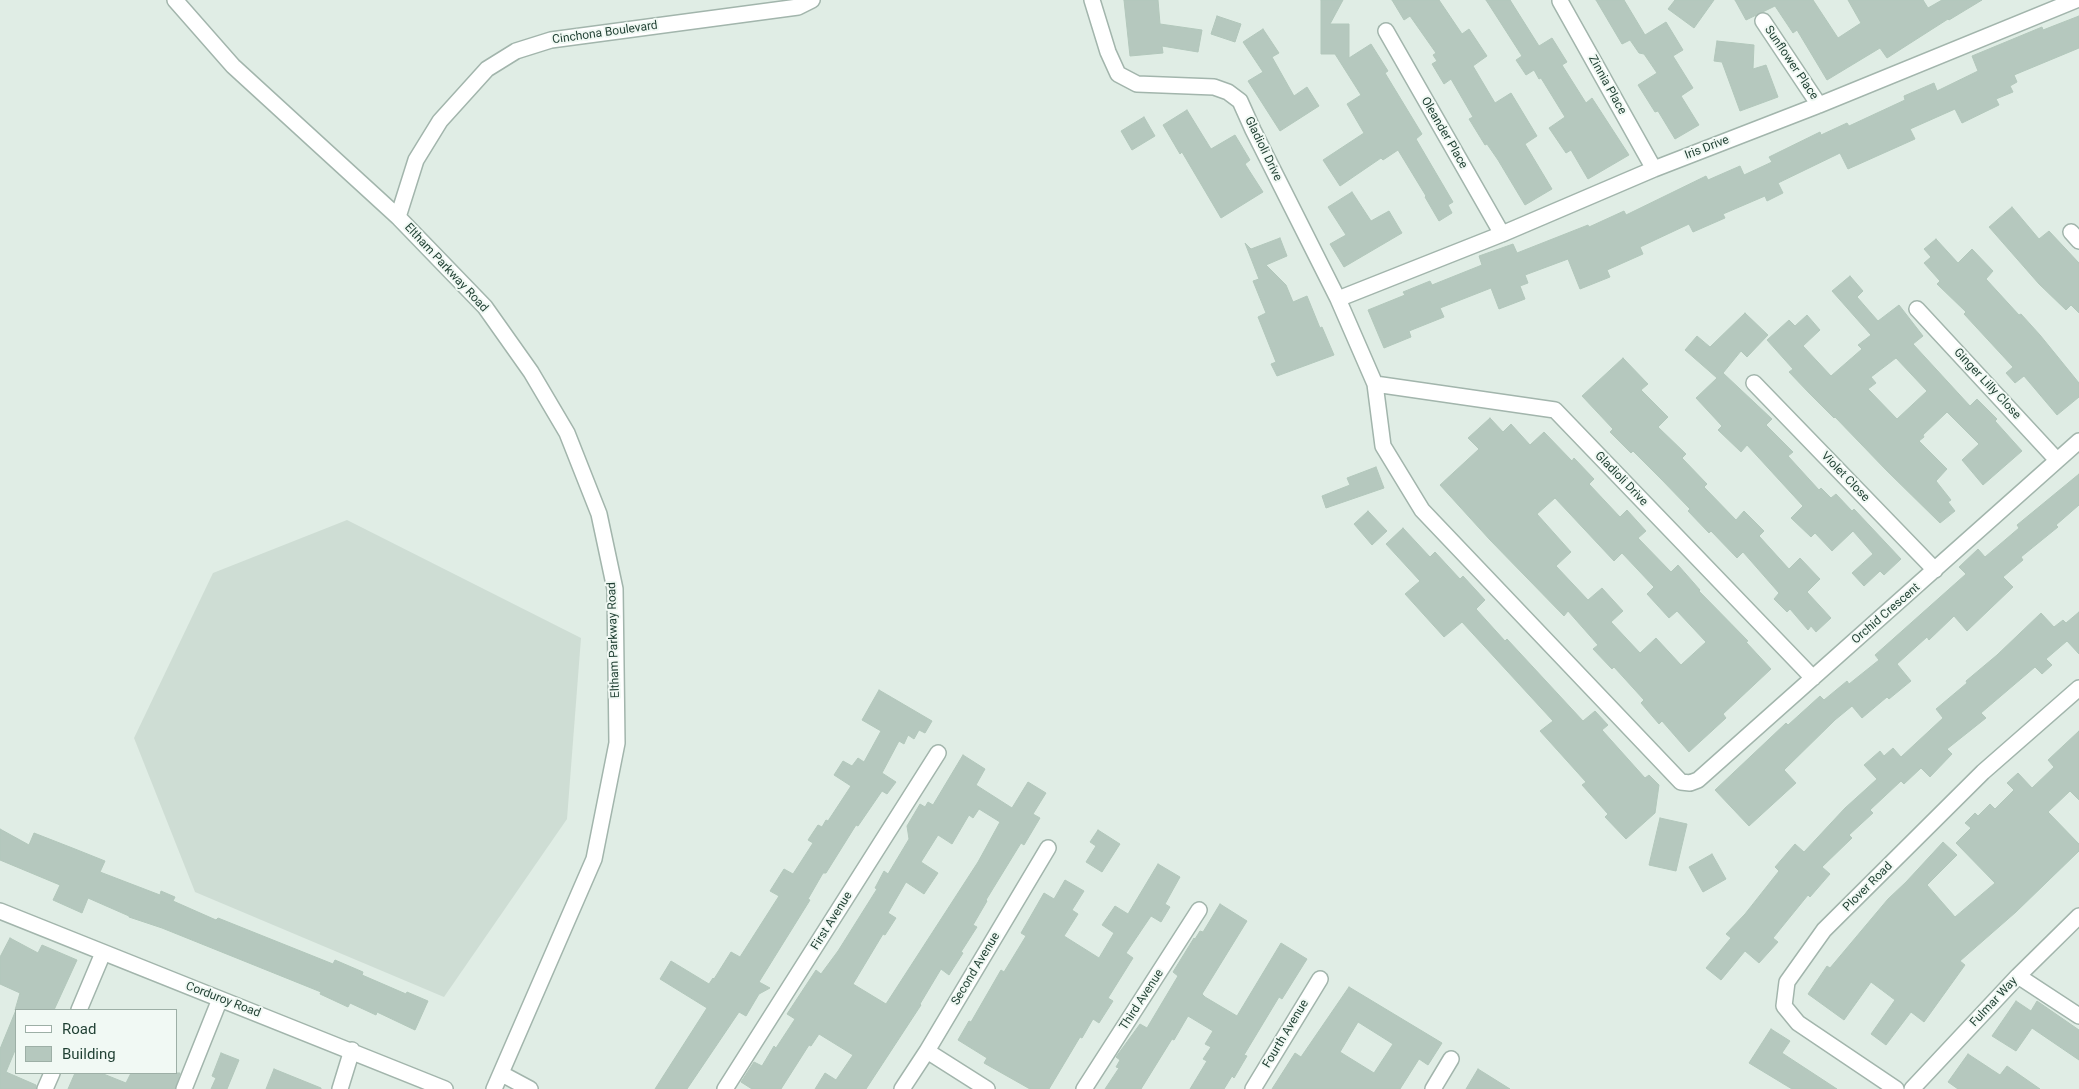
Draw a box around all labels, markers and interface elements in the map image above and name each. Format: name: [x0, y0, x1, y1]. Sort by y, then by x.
street label: Cinchona Boulevard: [551, 18, 659, 48]
street label: Sunflower Place: [1761, 23, 1821, 103]
street label: Zinnia Place: [1585, 53, 1629, 117]
street label: Oleander Place: [1418, 95, 1470, 171]
street label: Gladioli Drive: [1241, 114, 1285, 184]
street label: Iris Drive: [1683, 133, 1731, 163]
street label: Eltham Parkway Road: [401, 221, 491, 315]
street label: Ginger Lilly Close: [1950, 345, 2024, 423]
street label: Gladioli Drive: [1592, 449, 1650, 509]
street label: Violet Close: [1818, 449, 1872, 505]
street label: Orchid Crescent: [1849, 581, 1923, 647]
street label: Eltham Parkway Road: [605, 582, 623, 698]
street label: Plover Road: [1840, 859, 1896, 915]
street label: First Avenue: [808, 889, 856, 953]
street label: Second Avenue: [949, 930, 1003, 1008]
street label: Third Avenue: [1117, 967, 1167, 1033]
street label: Fulmar Way: [1967, 974, 2021, 1030]
street label: Corduroy Road: [184, 979, 262, 1021]
street label: Fourth Avenue: [1260, 997, 1312, 1071]
legend: [15, 1009, 178, 1074]
text: Road: [62, 1020, 96, 1038]
text: Building: [62, 1045, 116, 1063]

